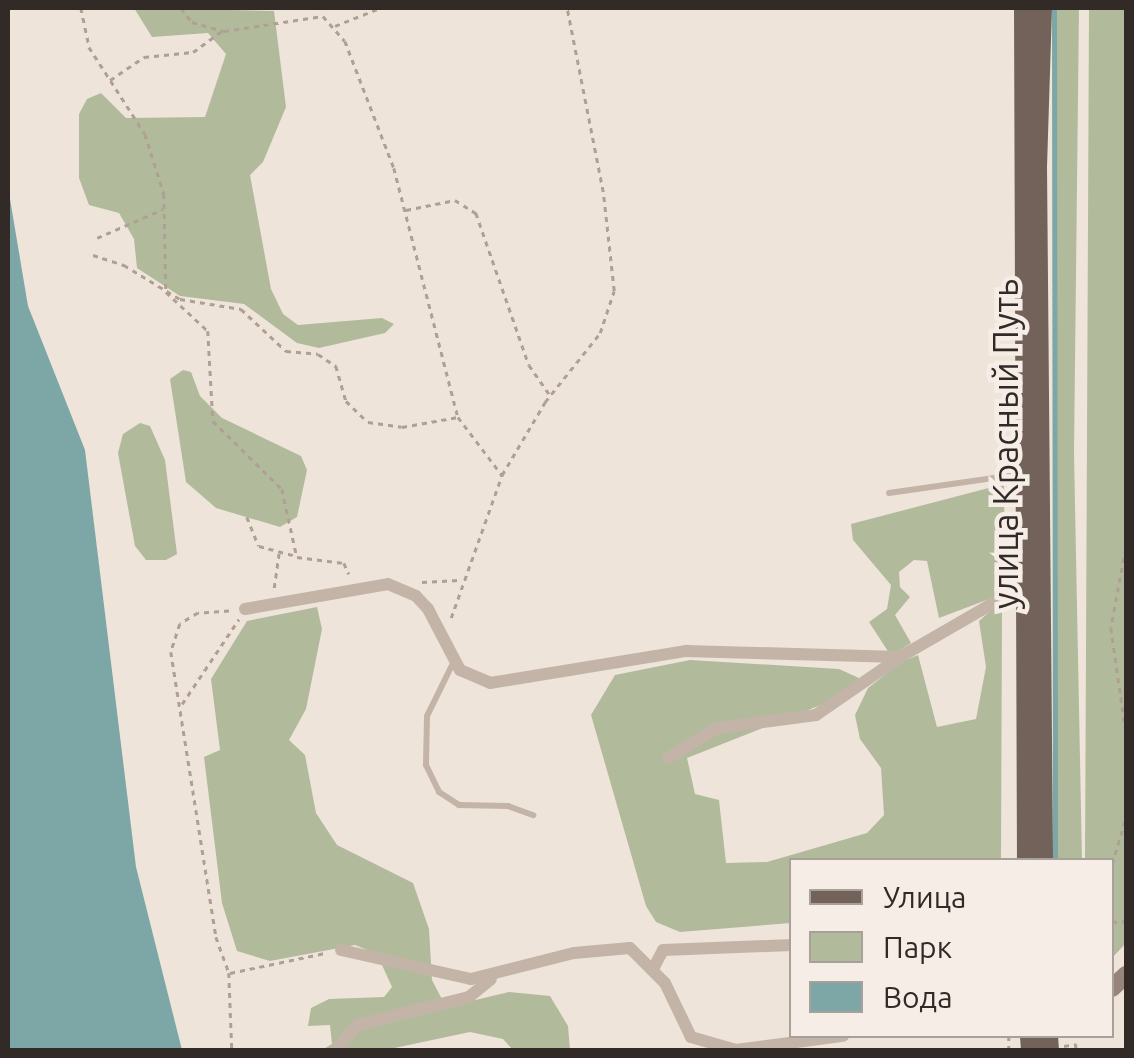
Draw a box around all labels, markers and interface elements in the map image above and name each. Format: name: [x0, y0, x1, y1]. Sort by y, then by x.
street label: улица Красный Путь: [984, 279, 1026, 609]
legend: [789, 858, 1114, 1038]
text: Улица: [883, 880, 967, 914]
text: Парк: [883, 930, 952, 964]
text: Вода: [883, 980, 953, 1014]

